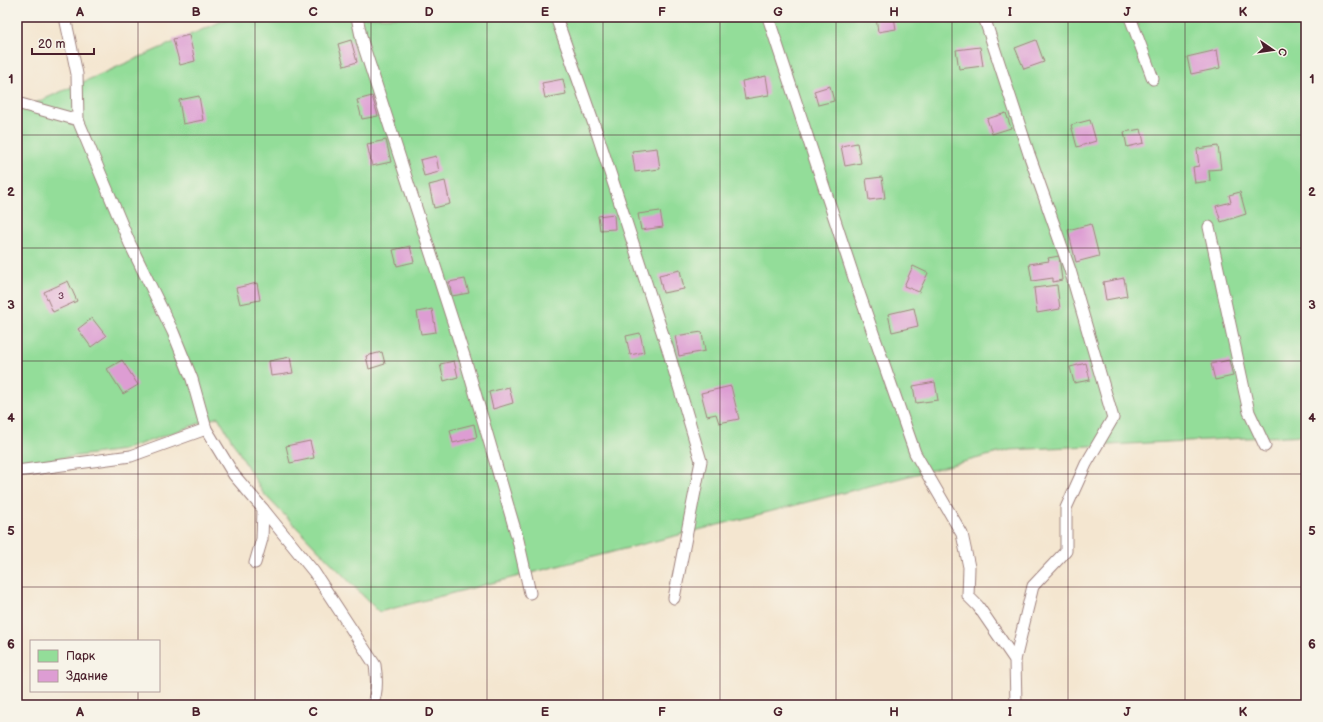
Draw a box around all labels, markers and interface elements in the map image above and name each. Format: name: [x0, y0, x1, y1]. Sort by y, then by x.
text: A: [75, 4, 84, 20]
text: B: [191, 4, 201, 20]
text: C: [308, 4, 318, 20]
text: D: [424, 4, 434, 20]
text: E: [541, 4, 550, 20]
text: F: [658, 4, 666, 20]
text: G: [773, 4, 783, 20]
text: H: [889, 4, 899, 20]
text: I: [1008, 4, 1012, 20]
text: J: [1123, 4, 1131, 20]
text: K: [1239, 4, 1248, 20]
scale bar: [32, 30, 94, 56]
north arrow: [1253, 30, 1293, 70]
text: 20 m: [38, 37, 65, 52]
text: С: [1275, 47, 1289, 58]
text: 1: [8, 71, 14, 87]
text: 1: [1309, 71, 1315, 87]
text: 2: [7, 184, 15, 200]
text: 2: [1308, 184, 1316, 200]
house number: 3: [58, 290, 64, 302]
text: 3: [7, 297, 15, 313]
text: 3: [1308, 297, 1316, 313]
text: 4: [7, 410, 15, 426]
text: 4: [1308, 410, 1316, 426]
text: 5: [7, 523, 15, 539]
text: 5: [1308, 523, 1316, 539]
text: 6: [7, 636, 15, 652]
text: 6: [1308, 636, 1316, 652]
legend: [30, 640, 160, 692]
text: Парк: [66, 649, 96, 664]
text: Здание: [66, 669, 108, 684]
text: A: [75, 704, 84, 720]
text: B: [191, 704, 201, 720]
text: C: [308, 704, 318, 720]
text: D: [424, 704, 434, 720]
text: E: [541, 704, 550, 720]
text: F: [658, 704, 666, 720]
text: G: [773, 704, 783, 720]
text: H: [889, 704, 899, 720]
text: I: [1008, 704, 1012, 720]
text: J: [1123, 704, 1131, 720]
text: K: [1239, 704, 1248, 720]

